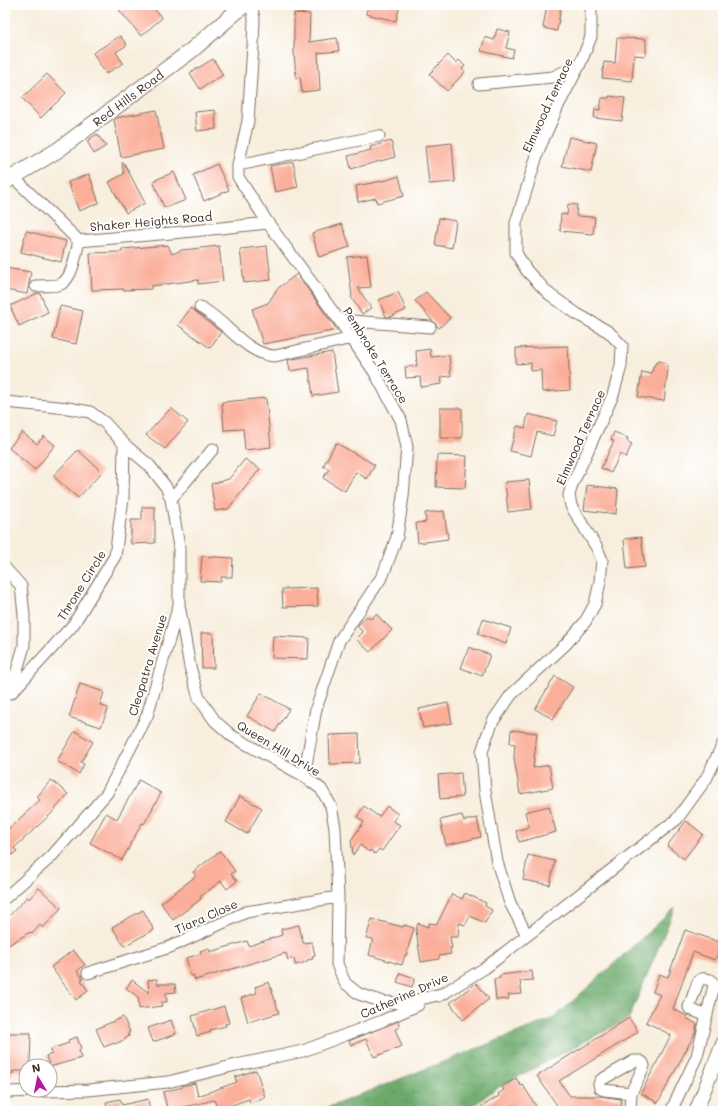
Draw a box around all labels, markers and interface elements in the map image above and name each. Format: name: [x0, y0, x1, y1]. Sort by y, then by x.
street label: Elmwood Terrace: [518, 55, 576, 155]
street label: Red Hills Road: [89, 66, 167, 130]
street label: Shaker Heights Road: [89, 208, 213, 234]
street label: Pembroke Terrace: [340, 304, 412, 406]
street label: Elmwood Terrace: [552, 387, 608, 487]
street label: Throne Circle: [53, 547, 109, 623]
street label: Cleopatra Avenue: [124, 612, 170, 718]
street label: Queen Hill Drive: [234, 717, 324, 779]
street label: Tiara Close: [172, 895, 240, 937]
street label: Catherine Drive: [357, 968, 451, 1022]
north arrow: [18, 1058, 58, 1098]
text: N: [31, 1060, 42, 1076]

